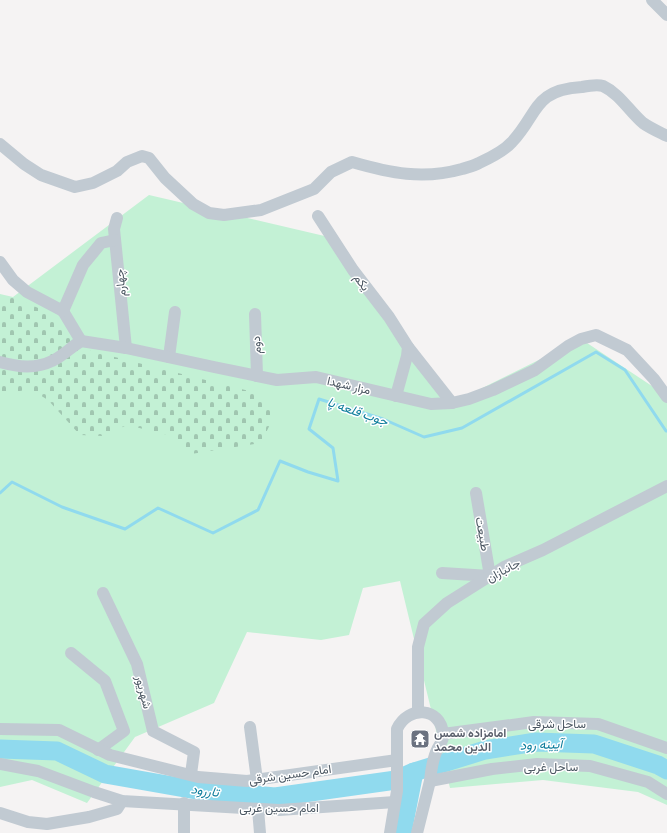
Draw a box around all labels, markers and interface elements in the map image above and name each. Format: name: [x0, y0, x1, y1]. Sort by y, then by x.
street label: چهارم: [109, 268, 131, 298]
street label: یکم: [349, 269, 375, 295]
street label: دوم: [246, 335, 266, 355]
street label: مزار شهدا: [325, 371, 373, 399]
water label: جوب قلعه پا: [325, 391, 392, 431]
street label: طبیعت: [471, 515, 495, 553]
street label: جانبازان: [483, 553, 523, 587]
street label: شهریور: [130, 672, 157, 711]
street label: ساحل شرقی: [528, 714, 586, 733]
place label: امامزاده شمس الدین محمد: [434, 723, 506, 756]
temple icon: امامزاده شمس الدین محمد: [409, 728, 431, 750]
water label: آیینه رود: [519, 733, 567, 755]
street label: ساحل غربی: [524, 757, 578, 776]
street label: امام حسین شرقی: [248, 759, 332, 789]
water label: تاررود: [190, 778, 222, 802]
street label: امام حسین غربی: [239, 798, 319, 817]

